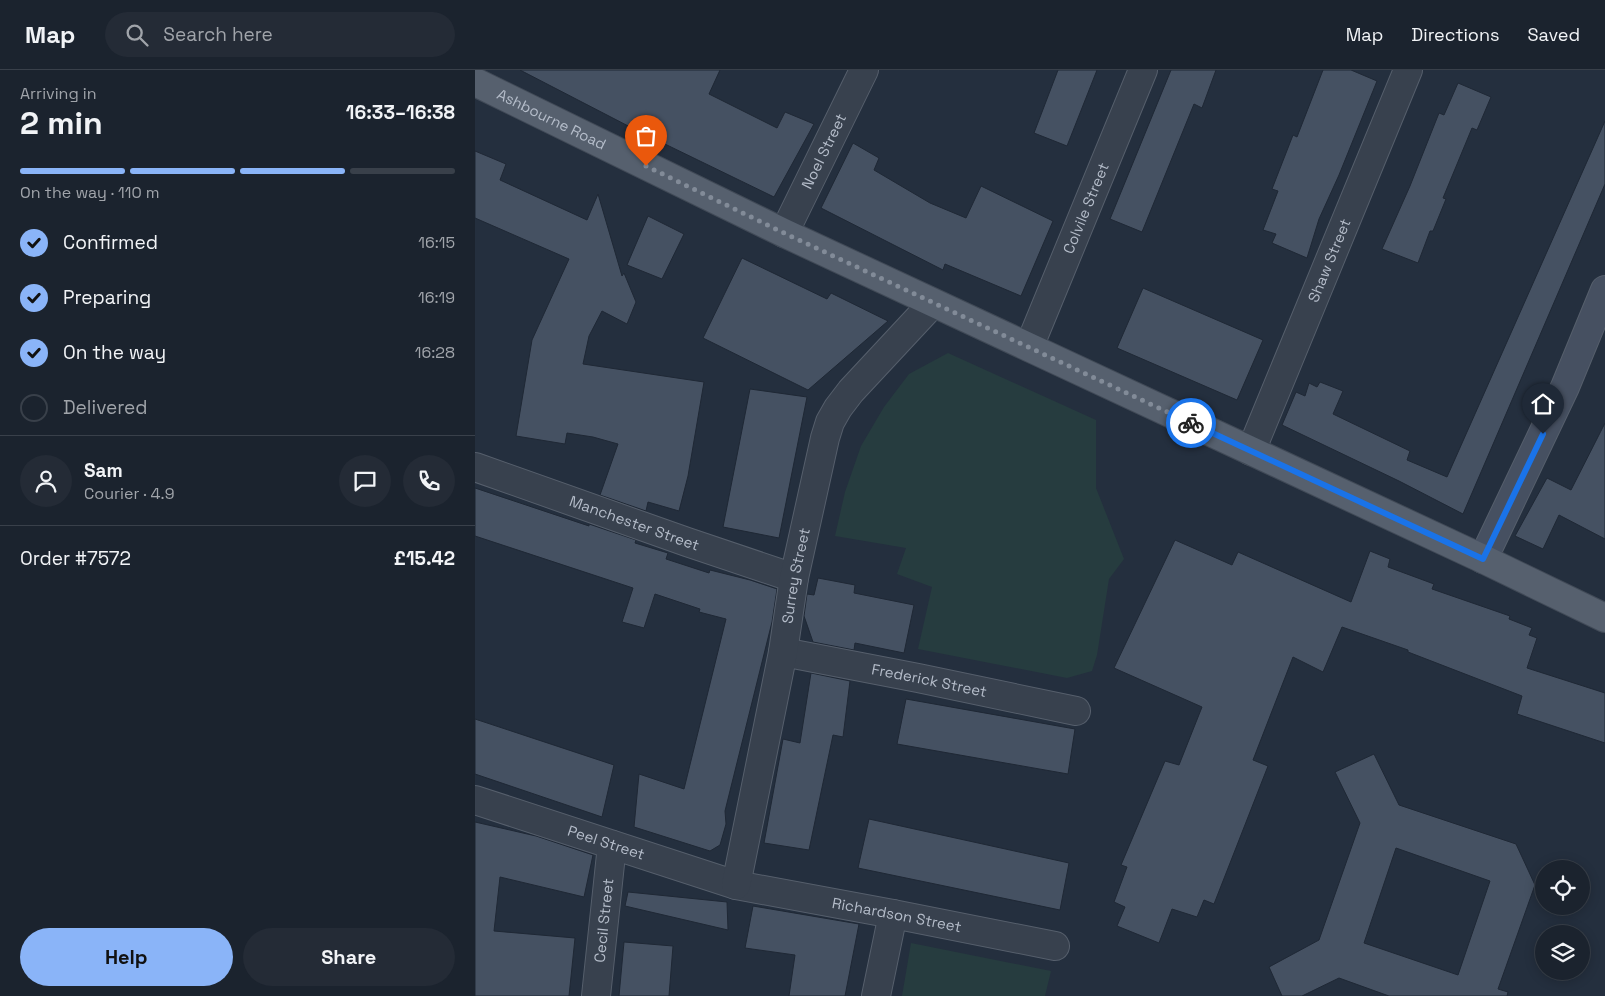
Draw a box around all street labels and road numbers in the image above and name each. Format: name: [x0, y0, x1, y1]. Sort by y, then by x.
street label: Ashbourne Road: [494, 84, 609, 154]
street label: Noel Street: [797, 110, 850, 192]
street label: Colvile Street: [1058, 160, 1113, 256]
street label: Shaw Street: [1303, 216, 1355, 305]
street label: Manchester Street: [567, 491, 702, 555]
street label: Surrey Street: [777, 526, 814, 625]
street label: Frederick Street: [870, 659, 989, 701]
street label: Peel Street: [565, 821, 647, 864]
street label: Cecil Street: [590, 877, 617, 963]
street label: Richardson Street: [831, 893, 963, 936]

